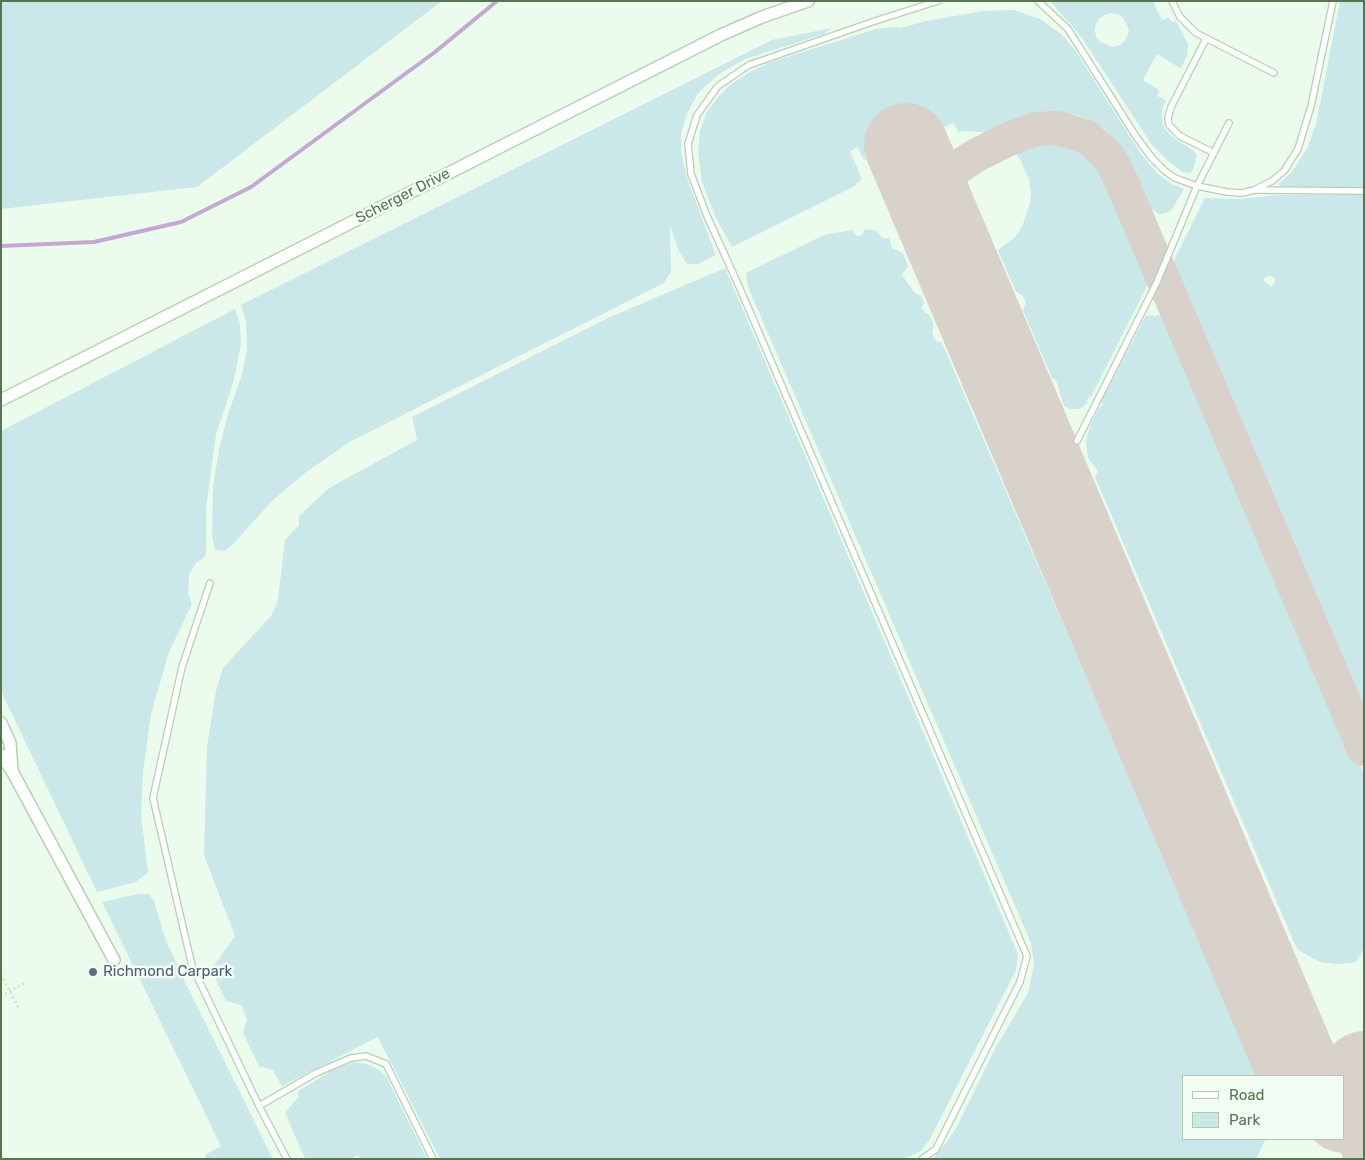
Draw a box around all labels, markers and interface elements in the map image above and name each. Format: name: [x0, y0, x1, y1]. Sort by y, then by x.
street label: Scherger Drive: [353, 164, 453, 228]
place label: Richmond Carpark: [103, 963, 232, 981]
marker: Richmond Carpark: [87, 966, 99, 978]
legend: [1182, 1075, 1345, 1140]
text: Road: [1229, 1086, 1265, 1104]
text: Park: [1229, 1111, 1260, 1129]

